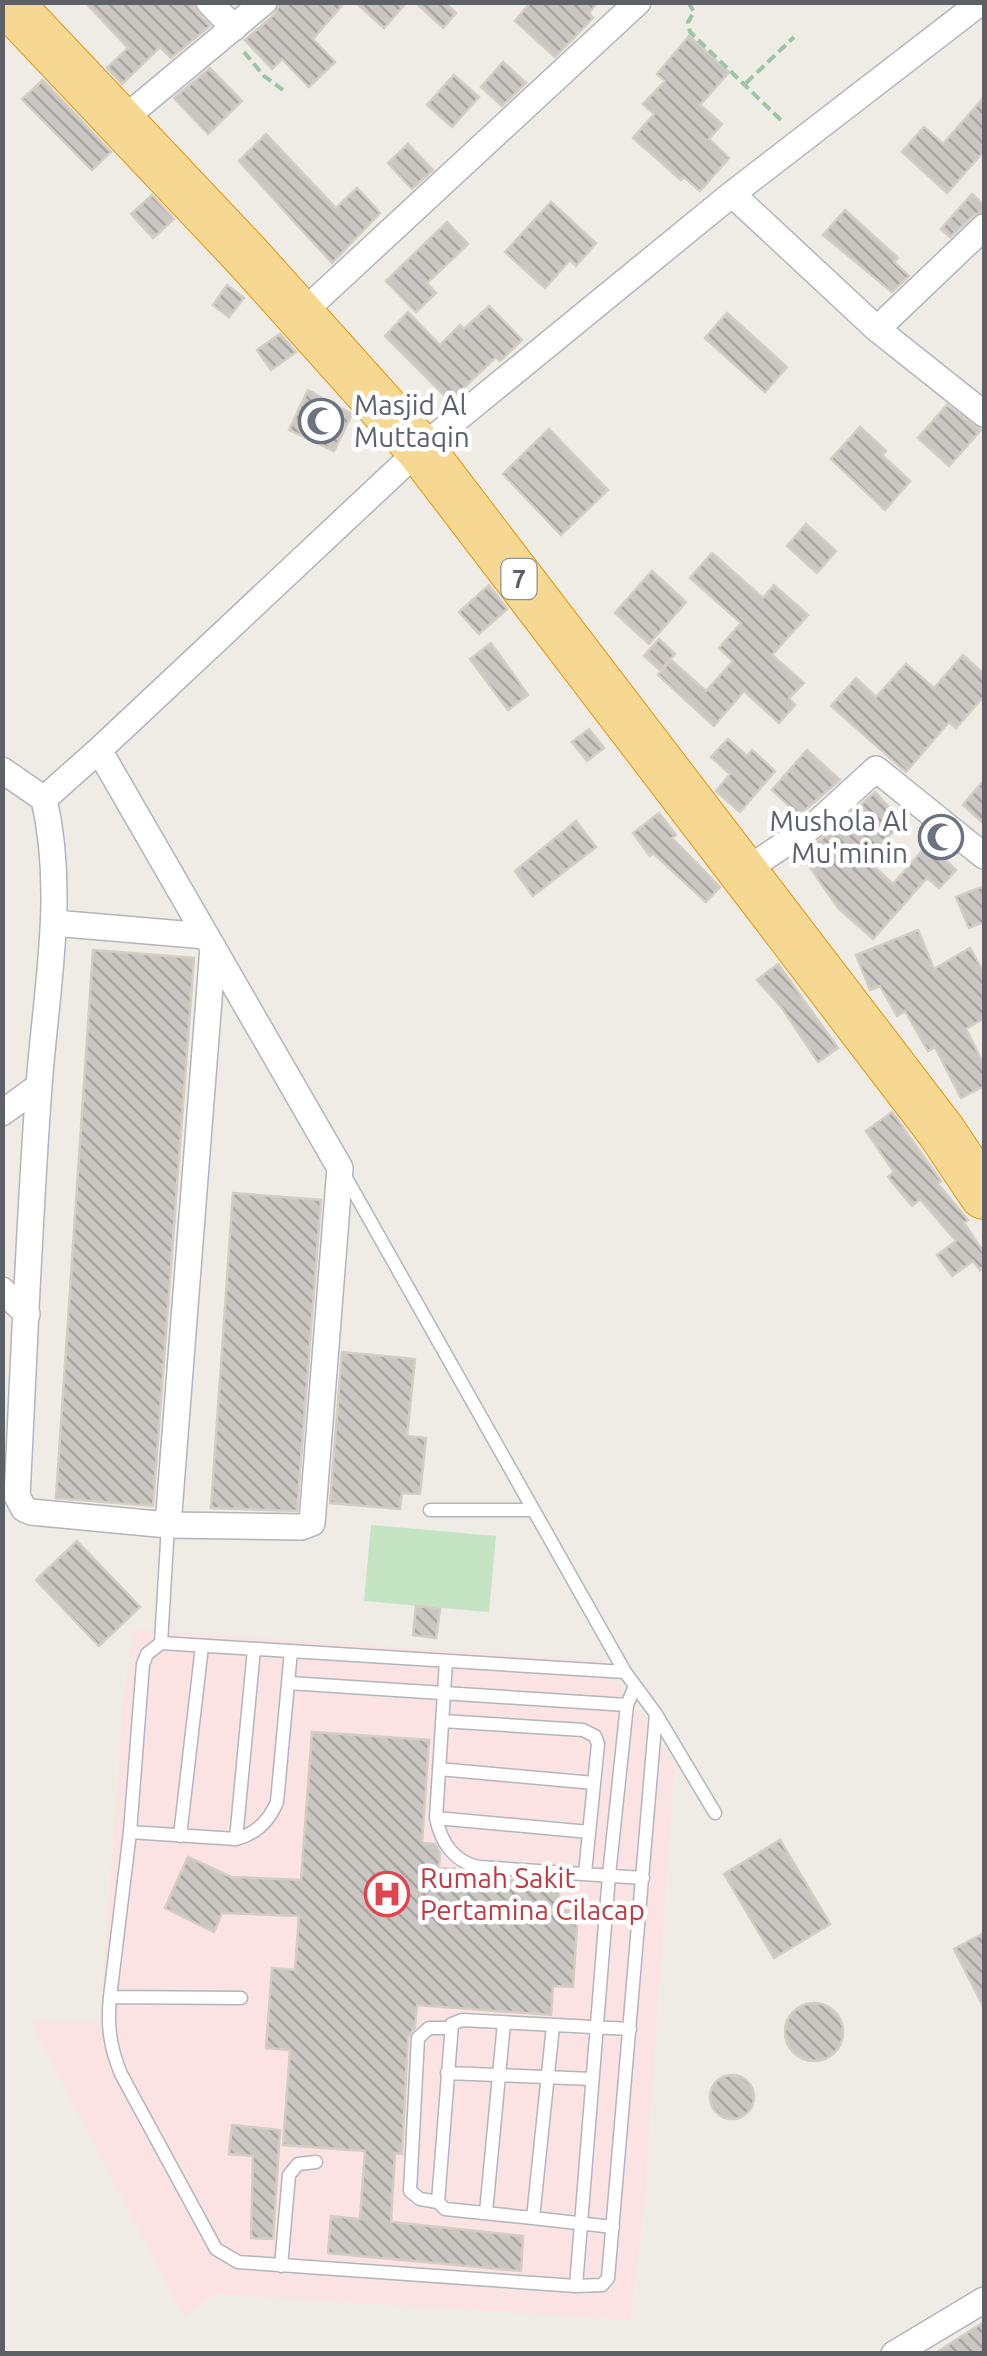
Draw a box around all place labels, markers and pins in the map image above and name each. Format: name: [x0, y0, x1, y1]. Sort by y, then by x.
place label: Masjid Al Muttaqin: [354, 389, 470, 452]
mosque icon: Masjid Al Muttaqin: [298, 398, 344, 444]
place label: Mushola Al Mu'minin: [769, 805, 908, 868]
mosque icon: Mushola Al Mu'minin: [918, 814, 964, 860]
place label: Rumah Sakit Pertamina Cilacap: [420, 1862, 645, 1925]
hospital icon: Rumah Sakit Pertamina Cilacap: [364, 1871, 410, 1917]

